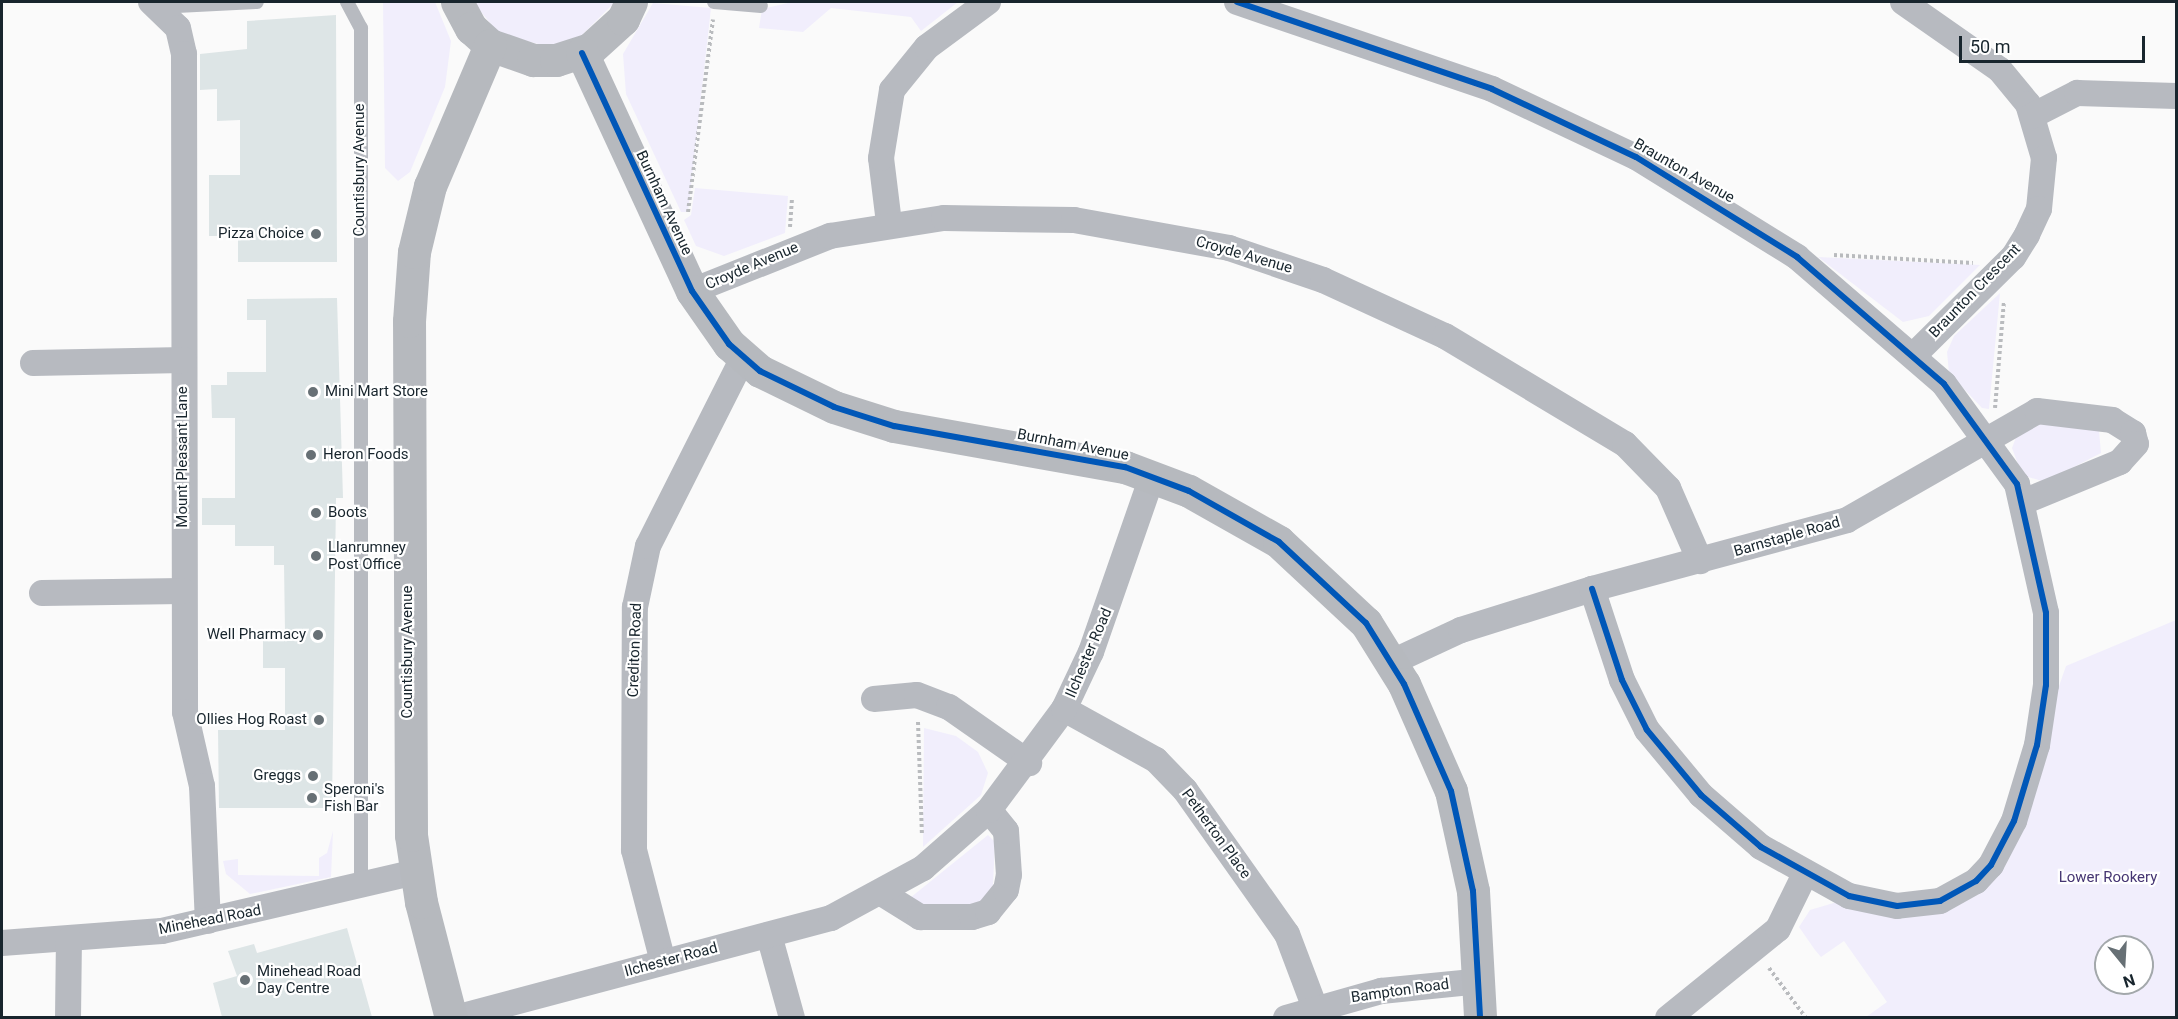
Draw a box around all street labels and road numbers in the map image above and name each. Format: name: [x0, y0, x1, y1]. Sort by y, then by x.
street label: Countisbury Avenue: [351, 104, 369, 236]
street label: Braunton Avenue: [1630, 135, 1738, 207]
street label: Burnham Avenue: [632, 148, 696, 258]
street label: Croyde Avenue: [1194, 233, 1294, 277]
street label: Croyde Avenue: [703, 238, 801, 294]
street label: Braunton Crescent: [1926, 240, 2024, 342]
street label: Mount Pleasant Lane: [174, 386, 192, 528]
street label: Burnham Avenue: [1016, 425, 1130, 465]
street label: Barnstaple Road: [1732, 513, 1842, 561]
street label: Countisbury Avenue: [399, 586, 417, 718]
street label: Crediton Road: [624, 602, 646, 698]
street label: Ilchester Road: [1062, 605, 1116, 701]
street label: Petherton Place: [1177, 786, 1255, 882]
street label: Minehead Road: [157, 901, 263, 939]
street label: Ilchester Road: [622, 939, 720, 981]
street label: Bampton Road: [1350, 975, 1450, 1007]

